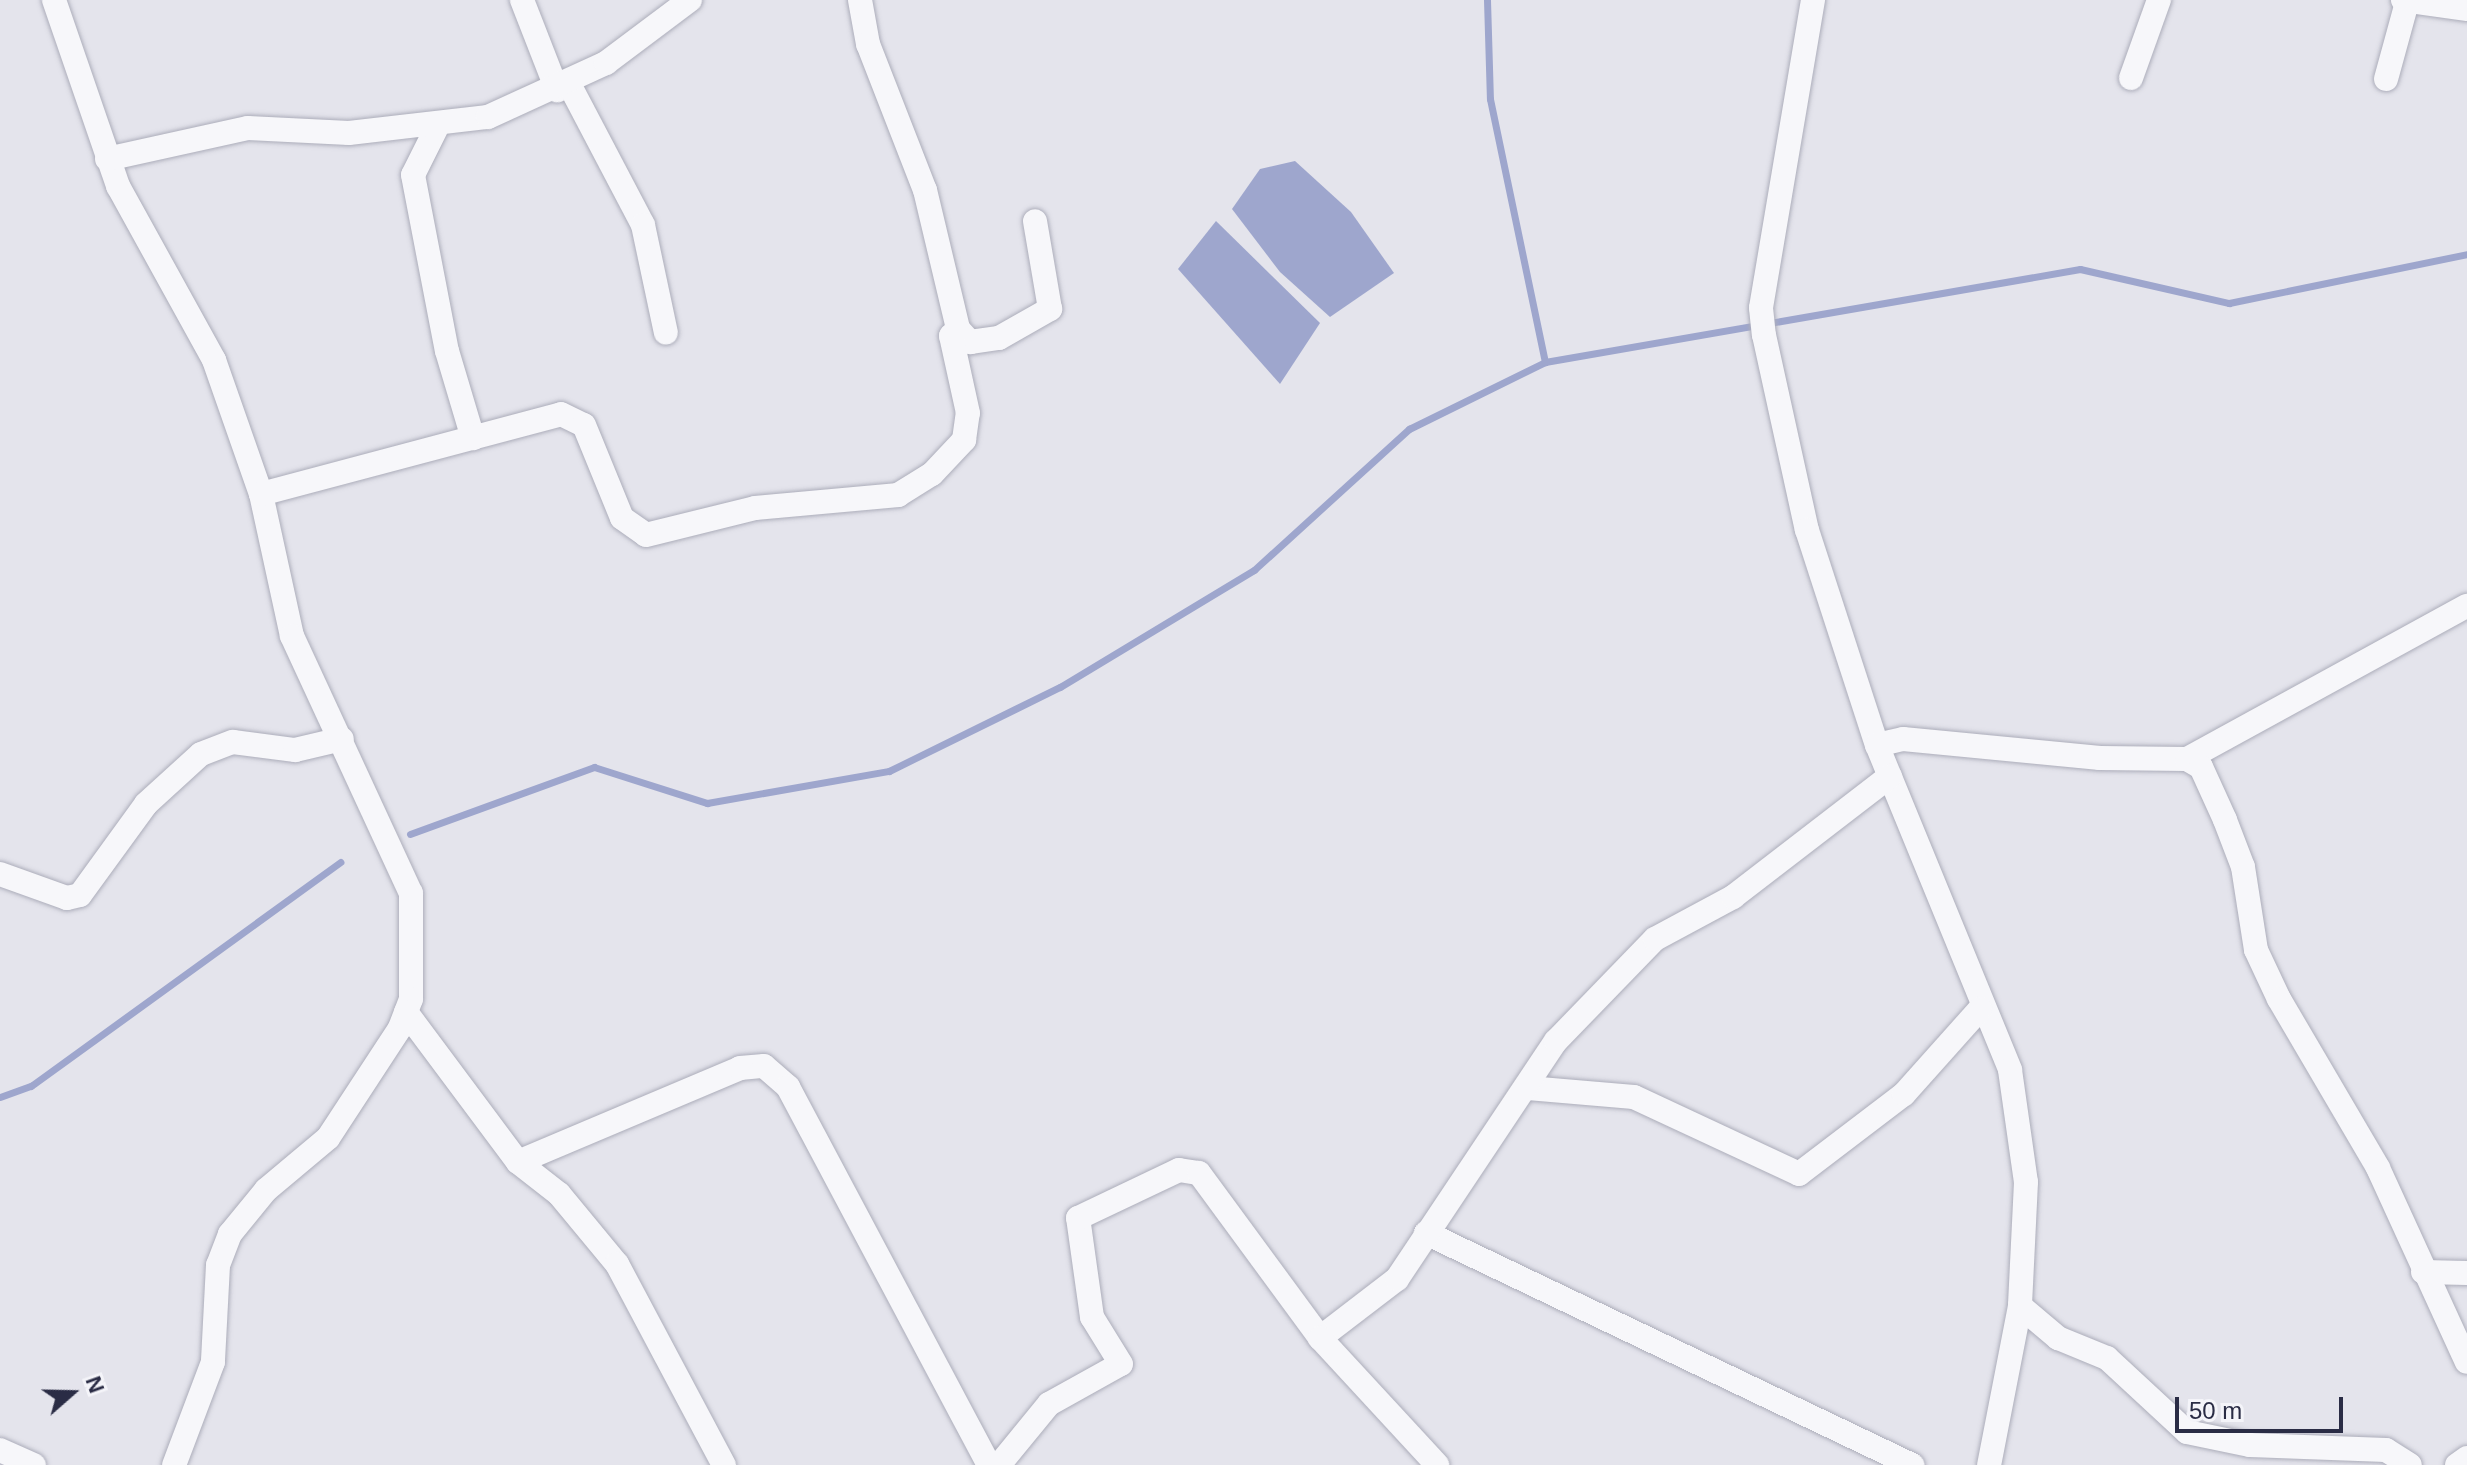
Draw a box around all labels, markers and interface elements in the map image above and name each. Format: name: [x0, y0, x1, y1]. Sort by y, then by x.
north arrow: [32, 1353, 112, 1433]
text: N: [81, 1373, 109, 1396]
scale bar: [2179, 1381, 2347, 1431]
text: 50 m: [2189, 1397, 2242, 1424]

